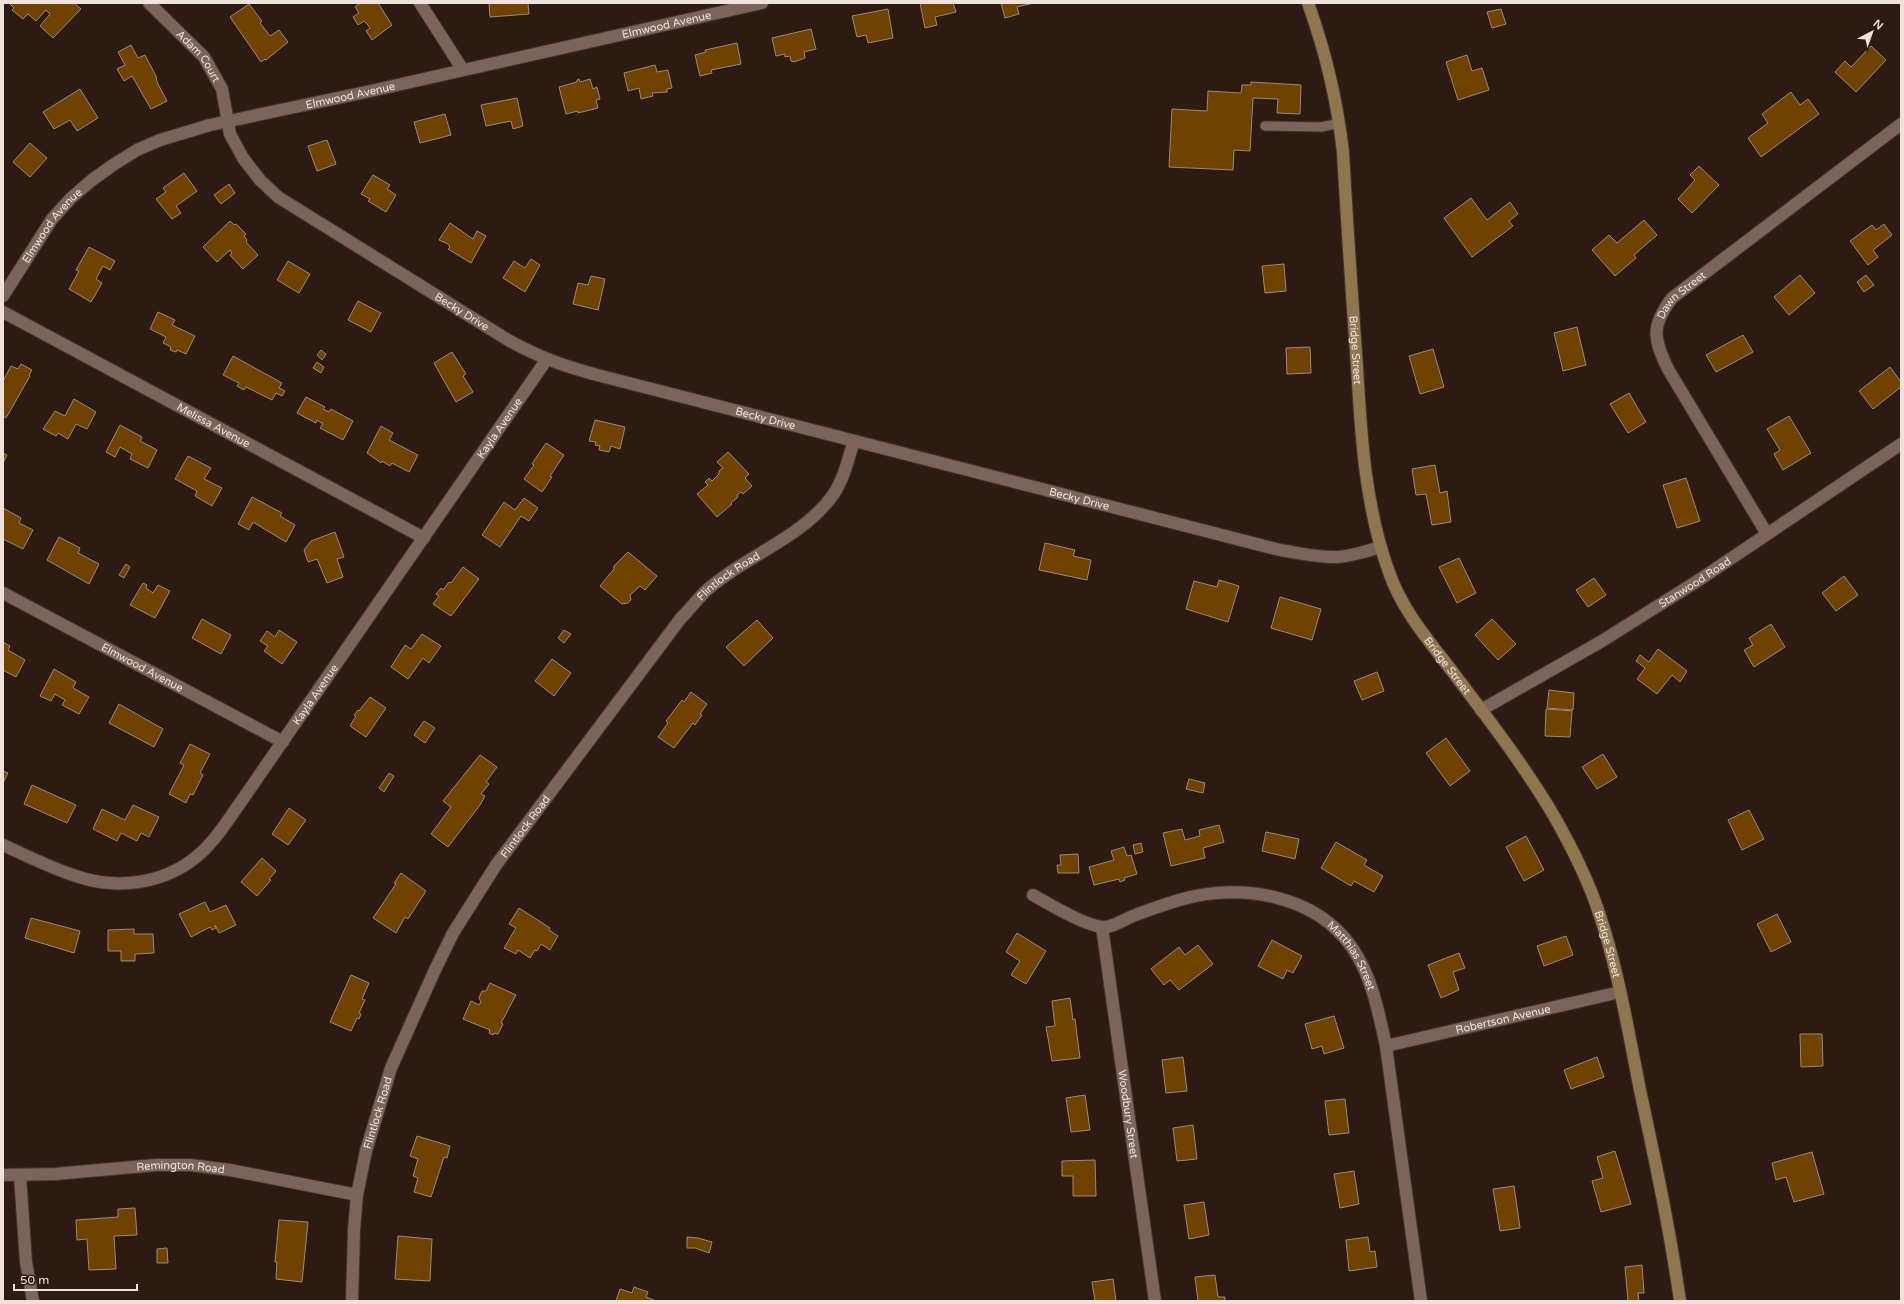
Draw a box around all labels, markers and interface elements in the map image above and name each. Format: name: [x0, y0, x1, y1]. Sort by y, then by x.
street label: Elmwood Avenue: [621, 8, 712, 41]
north arrow: [1852, 12, 1892, 52]
text: N: [1871, 17, 1886, 33]
street label: Adam Court: [174, 27, 223, 84]
street label: Elmwood Avenue: [304, 79, 396, 111]
street label: Elmwood Avenue: [19, 185, 84, 265]
street label: Dawn Street: [1654, 268, 1708, 321]
street label: Becky Drive: [432, 290, 492, 333]
street label: Bridge Street: [1347, 315, 1365, 385]
street label: Kayla Avenue: [474, 395, 525, 461]
street label: Melissa Avenue: [175, 400, 252, 450]
street label: Becky Drive: [734, 404, 797, 432]
street label: Becky Drive: [1048, 485, 1111, 513]
street label: Flintlock Road: [694, 549, 762, 603]
street label: Stanwood Road: [1656, 554, 1733, 610]
street label: Bridge Street: [1421, 634, 1474, 697]
street label: Elmwood Avenue: [99, 640, 186, 694]
street label: Kayla Avenue: [290, 662, 340, 727]
street label: Flintlock Road: [497, 793, 553, 860]
street label: Bridge Street: [1592, 909, 1623, 979]
street label: Matthias Street: [1325, 918, 1378, 992]
street label: Robertson Avenue: [1454, 1002, 1552, 1036]
street label: Woodbury Street: [1116, 1069, 1141, 1159]
street label: Flintlock Road: [361, 1075, 395, 1150]
street label: Remington Road: [136, 1158, 226, 1176]
scale bar: [14, 1266, 137, 1292]
text: 50 m: [20, 1273, 49, 1287]

